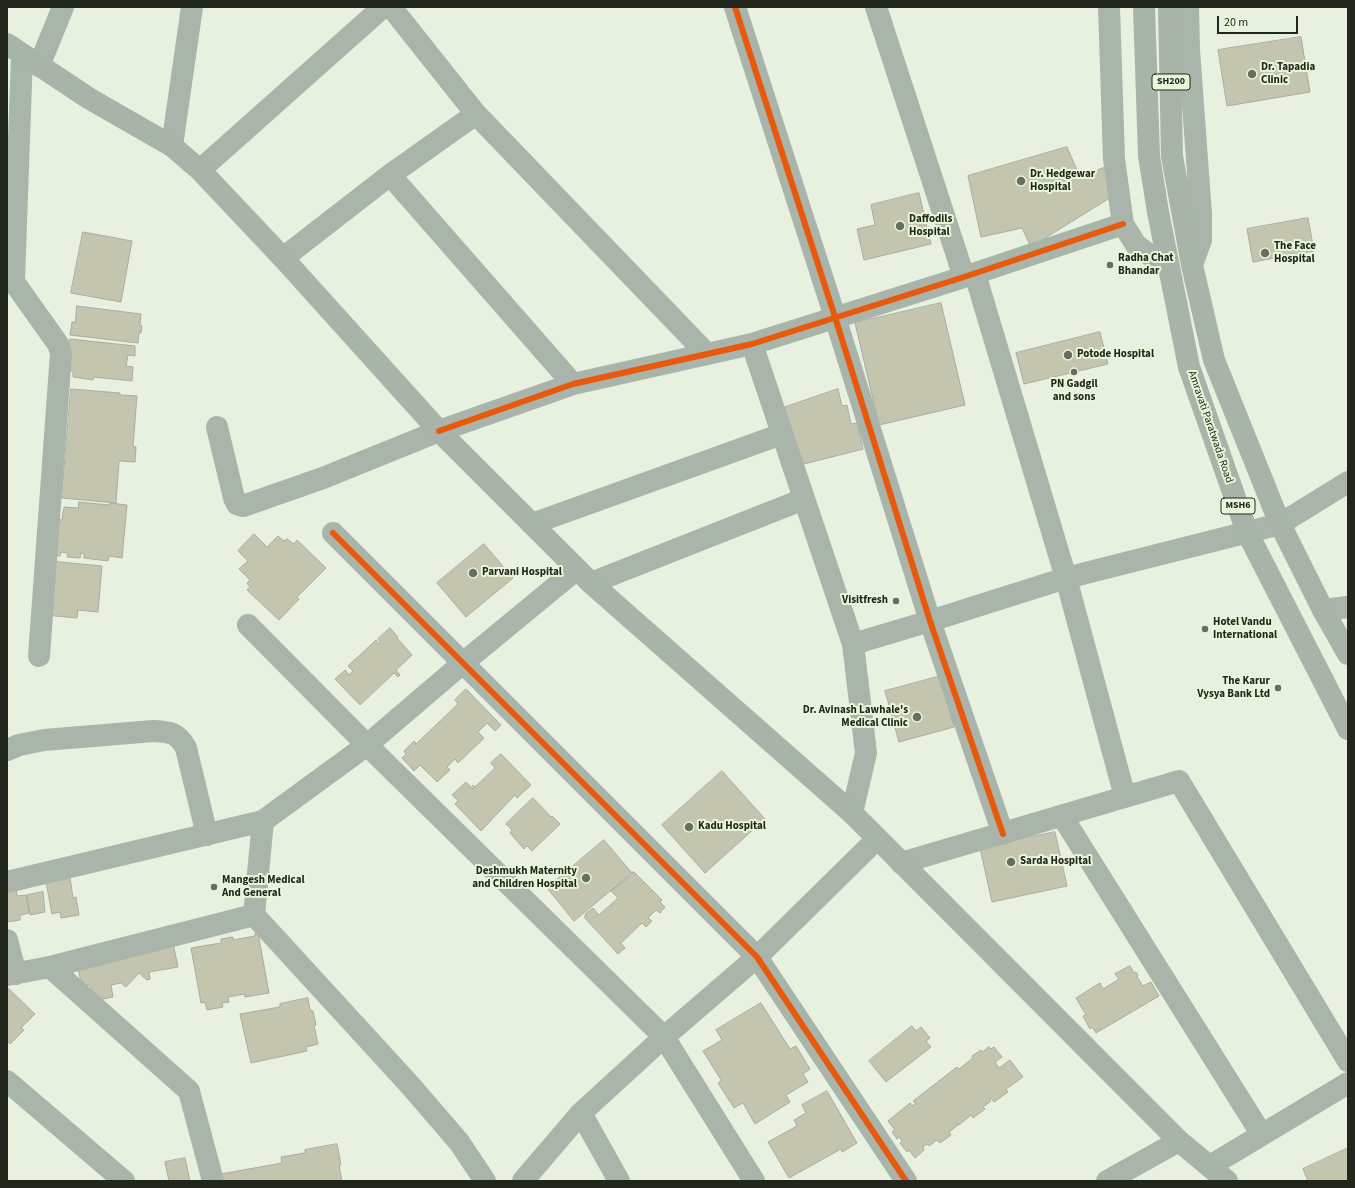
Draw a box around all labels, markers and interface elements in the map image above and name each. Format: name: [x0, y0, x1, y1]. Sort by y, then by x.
scale bar: [1219, 8, 1300, 34]
text: 20 m: [1224, 14, 1248, 31]
place label: Dr. Tapadia Clinic: [1261, 61, 1315, 87]
marker: Dr. Tapadia Clinic: [1246, 68, 1258, 80]
road number: SH200: [1152, 74, 1190, 90]
place label: Dr. Hedgewar Hospital: [1030, 168, 1095, 194]
marker: Dr. Hedgewar Hospital: [1015, 175, 1027, 187]
place label: Daffodils Hospital: [909, 213, 952, 239]
marker: Daffodils Hospital: [894, 220, 906, 232]
place label: The Face Hospital: [1274, 240, 1316, 266]
marker: The Face Hospital: [1259, 247, 1271, 259]
place label: Radha Chat Bhandar: [1118, 252, 1174, 278]
marker: Radha Chat Bhandar: [1105, 260, 1115, 270]
place label: Potode Hospital: [1077, 348, 1154, 362]
marker: Potode Hospital: [1062, 349, 1074, 361]
marker: PN Gadgil and sons: [1069, 367, 1079, 377]
street label: Amravati Paratwada Road: [1185, 369, 1235, 485]
place label: PN Gadgil and sons: [1050, 378, 1098, 404]
road number: MSH6: [1221, 498, 1255, 514]
place label: Parvani Hospital: [482, 566, 562, 580]
marker: Parvani Hospital: [467, 567, 479, 579]
place label: Visitfresh: [842, 594, 888, 608]
marker: Visitfresh: [891, 596, 901, 606]
place label: Hotel Vandu International: [1213, 616, 1277, 642]
marker: Hotel Vandu International: [1200, 624, 1210, 634]
place label: The Karur Vysya Bank Ltd: [1197, 675, 1270, 701]
marker: The Karur Vysya Bank Ltd: [1273, 683, 1283, 693]
place label: Dr. Avinash Lawhale's Medical Clinic: [803, 704, 908, 730]
marker: Dr. Avinash Lawhale's Medical Clinic: [911, 711, 923, 723]
place label: Kadu Hospital: [698, 820, 766, 834]
marker: Kadu Hospital: [683, 821, 695, 833]
place label: Sarda Hospital: [1020, 855, 1091, 869]
marker: Sarda Hospital: [1005, 856, 1017, 868]
place label: Deshmukh Maternity and Children Hospital: [472, 865, 577, 891]
marker: Deshmukh Maternity and Children Hospital: [580, 872, 592, 884]
place label: Mangesh Medical And General: [222, 874, 305, 900]
marker: Mangesh Medical And General: [209, 882, 219, 892]

